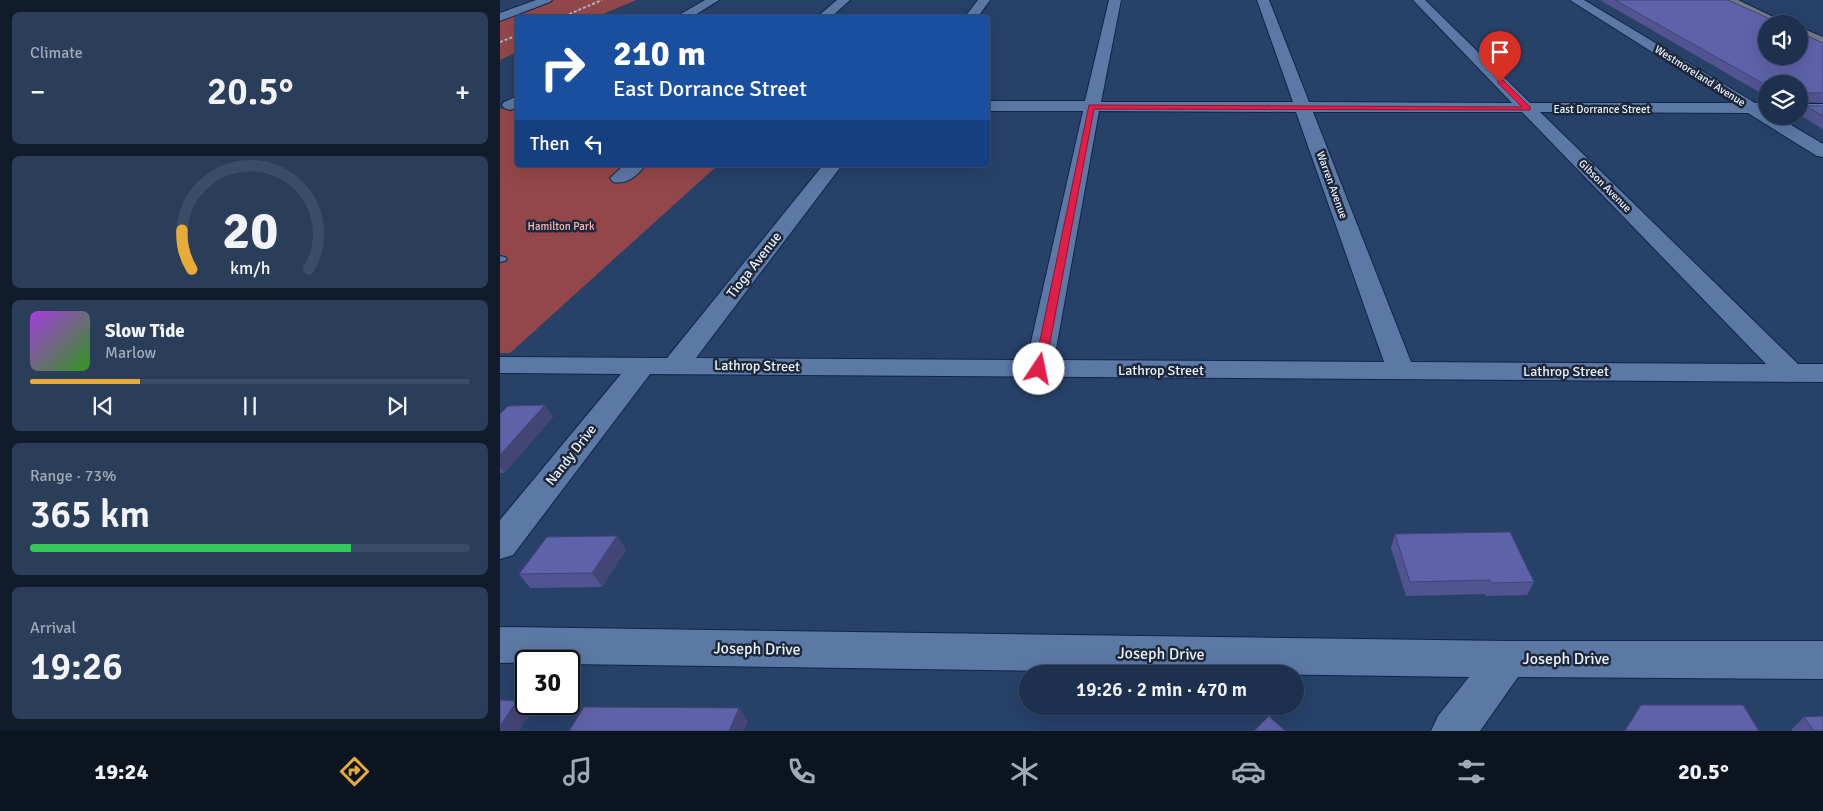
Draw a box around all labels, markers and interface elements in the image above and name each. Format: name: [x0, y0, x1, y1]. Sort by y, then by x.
map controls: [1758, 15, 1808, 125]
button: sound: [1758, 15, 1808, 65]
pin: [1479, 31, 1521, 82]
text: 210 m: [613, 32, 706, 75]
icon: right: [530, 35, 595, 100]
icon: arrive: [1486, 38, 1514, 66]
text: Climate: [30, 43, 83, 63]
street label: Westmoreland Avenue: [1652, 43, 1748, 109]
text: 20.5°: [207, 68, 293, 115]
text: −: [30, 75, 45, 109]
text: +: [455, 75, 470, 109]
text: East Dorrance Street: [613, 75, 807, 102]
button: layers: [1758, 75, 1808, 125]
street label: East Dorrance Street: [1554, 103, 1651, 116]
icon: left: [580, 130, 608, 158]
text: Then: [530, 132, 570, 156]
street label: Warren Avenue: [1314, 150, 1350, 220]
street label: Gibson Avenue: [1576, 157, 1634, 215]
text: 20: [222, 199, 278, 263]
park label: Hamilton Park: [528, 220, 595, 233]
street label: Tioga Avenue: [723, 229, 785, 301]
text: km/h: [230, 257, 270, 279]
text: Slow Tide: [105, 319, 185, 343]
position arrow: [1012, 342, 1064, 394]
text: Marlow: [105, 343, 156, 363]
street label: Lathrop Street: [714, 357, 800, 375]
street label: Lathrop Street: [1118, 362, 1204, 379]
street label: Lathrop Street: [1523, 363, 1609, 380]
icon: previous: [89, 392, 117, 420]
icon: pause: [236, 392, 264, 420]
icon: next: [383, 392, 411, 420]
street label: Nandy Drive: [542, 421, 600, 489]
text: Range · 73%: [30, 466, 116, 486]
text: 365 km: [30, 491, 150, 538]
text: Arrival: [30, 618, 76, 638]
street label: Joseph Drive: [713, 638, 801, 660]
text: 19:26: [30, 643, 123, 690]
street label: Joseph Drive: [1117, 643, 1205, 665]
street label: Joseph Drive: [1522, 649, 1610, 669]
speed limit sign: 30: [515, 650, 580, 715]
text: 19:26 · 2 min · 470 m: [1076, 678, 1247, 702]
icon: directions: [337, 754, 372, 789]
icon: music: [560, 754, 595, 789]
icon: phone: [784, 754, 819, 789]
icon: climate: [1007, 754, 1042, 789]
icon: car: [1231, 754, 1266, 789]
icon: filters: [1454, 754, 1489, 789]
text: 19:24: [94, 758, 148, 785]
text: 20.5°: [1678, 758, 1729, 785]

